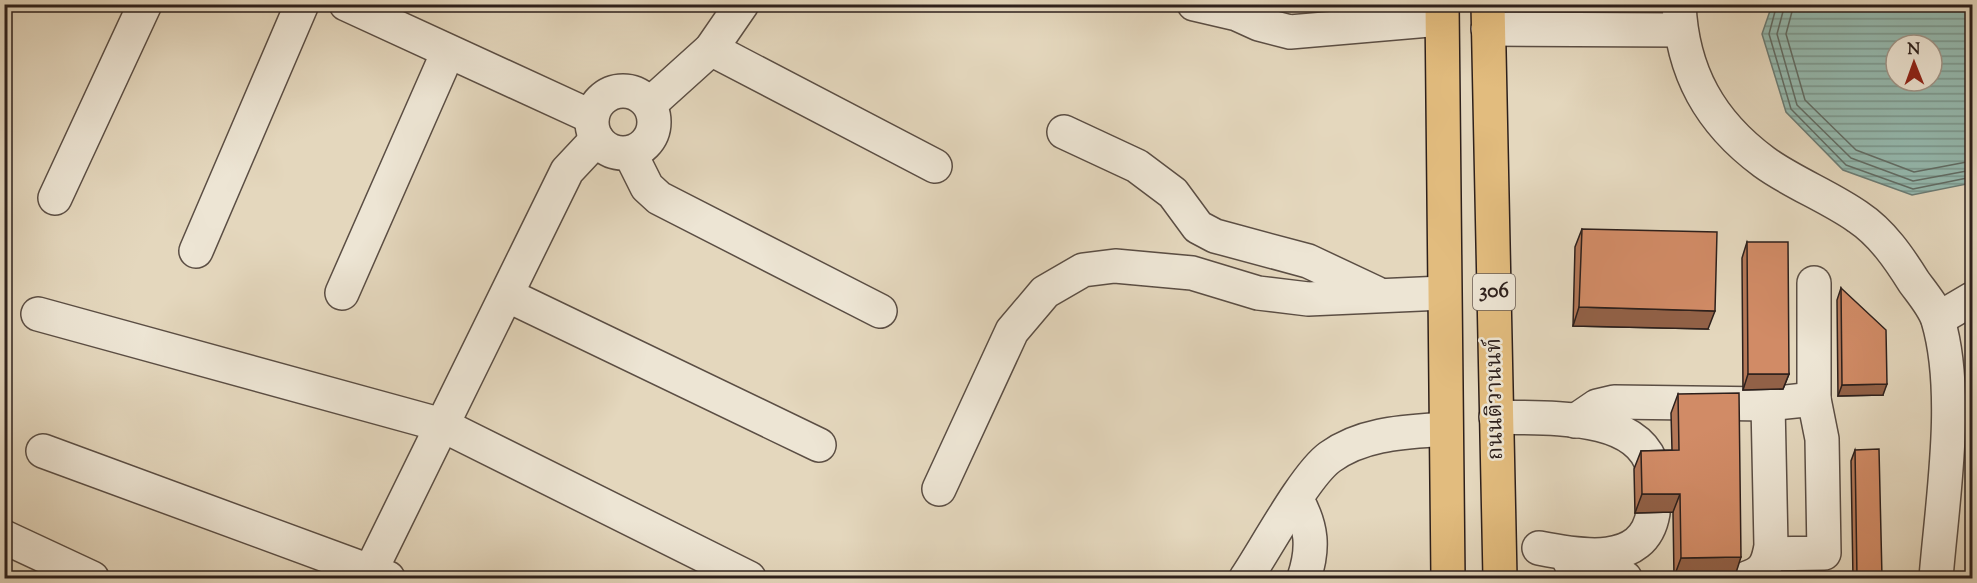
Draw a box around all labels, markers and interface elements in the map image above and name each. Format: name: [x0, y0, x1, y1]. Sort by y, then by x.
north arrow: [1884, 33, 1944, 93]
text: N: [1907, 39, 1921, 62]
road number: 306: [1473, 274, 1515, 310]
street label: ถนนติวานนท์: [1479, 338, 1513, 460]

